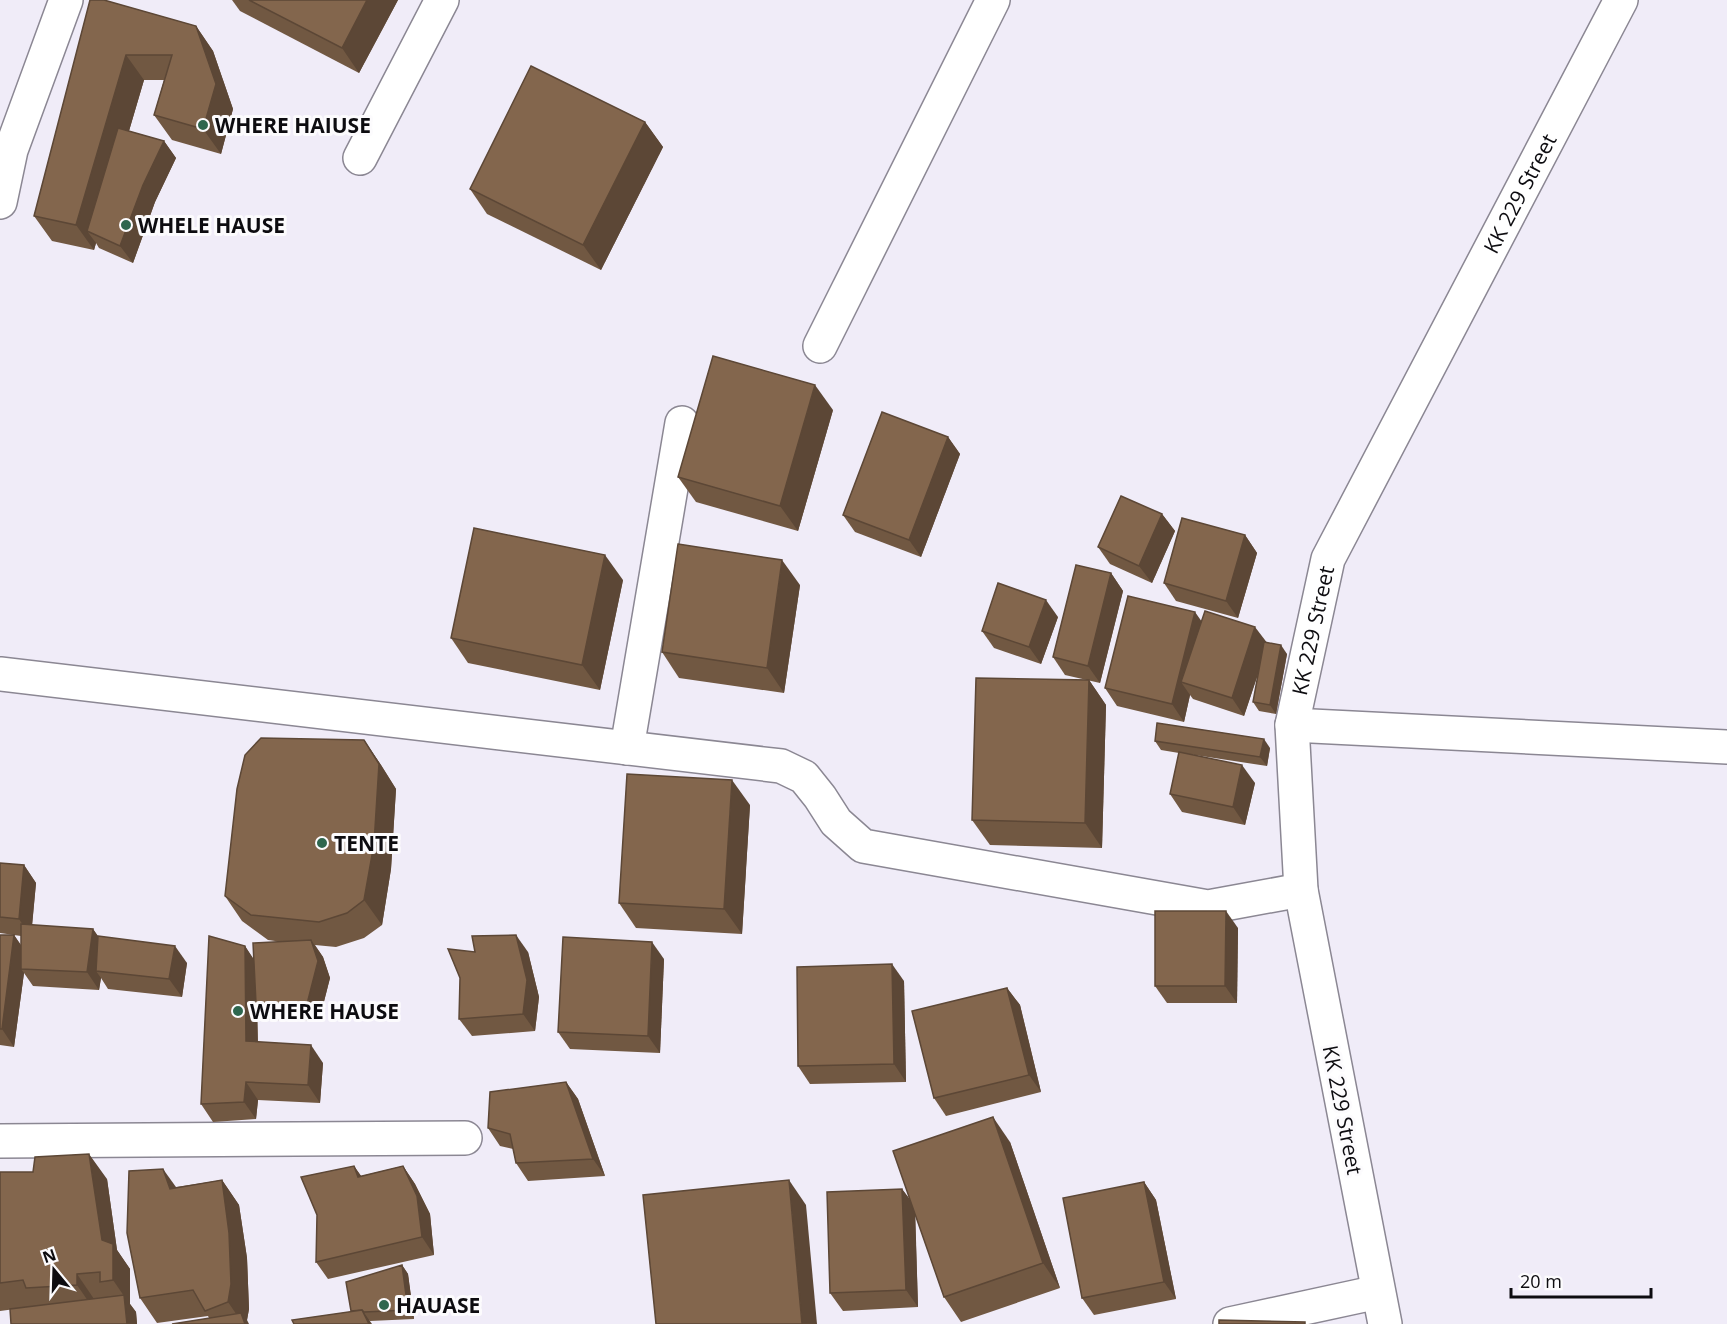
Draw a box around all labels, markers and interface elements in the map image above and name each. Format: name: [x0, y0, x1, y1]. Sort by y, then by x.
place label: WHERE HAIUSE: [215, 111, 371, 139]
marker: WHERE HAIUSE: [196, 118, 210, 132]
street label: KK 229 Street: [1477, 129, 1563, 258]
place label: WHELE HAUSE: [138, 211, 285, 239]
marker: WHELE HAUSE: [119, 218, 133, 232]
street label: KK 229 Street: [1285, 563, 1340, 698]
place label: TENTE: [334, 829, 399, 857]
marker: TENTE: [315, 836, 329, 850]
place label: WHERE HAUSE: [250, 997, 399, 1025]
marker: WHERE HAUSE: [231, 1004, 245, 1018]
street label: KK 229 Street: [1317, 1043, 1369, 1177]
north arrow: [24, 1240, 84, 1300]
text: N: [39, 1243, 59, 1268]
scale bar: [1511, 1261, 1650, 1299]
text: 20 m: [1520, 1269, 1562, 1293]
place label: HAUASE: [396, 1291, 480, 1319]
marker: HAUASE: [377, 1298, 391, 1312]

